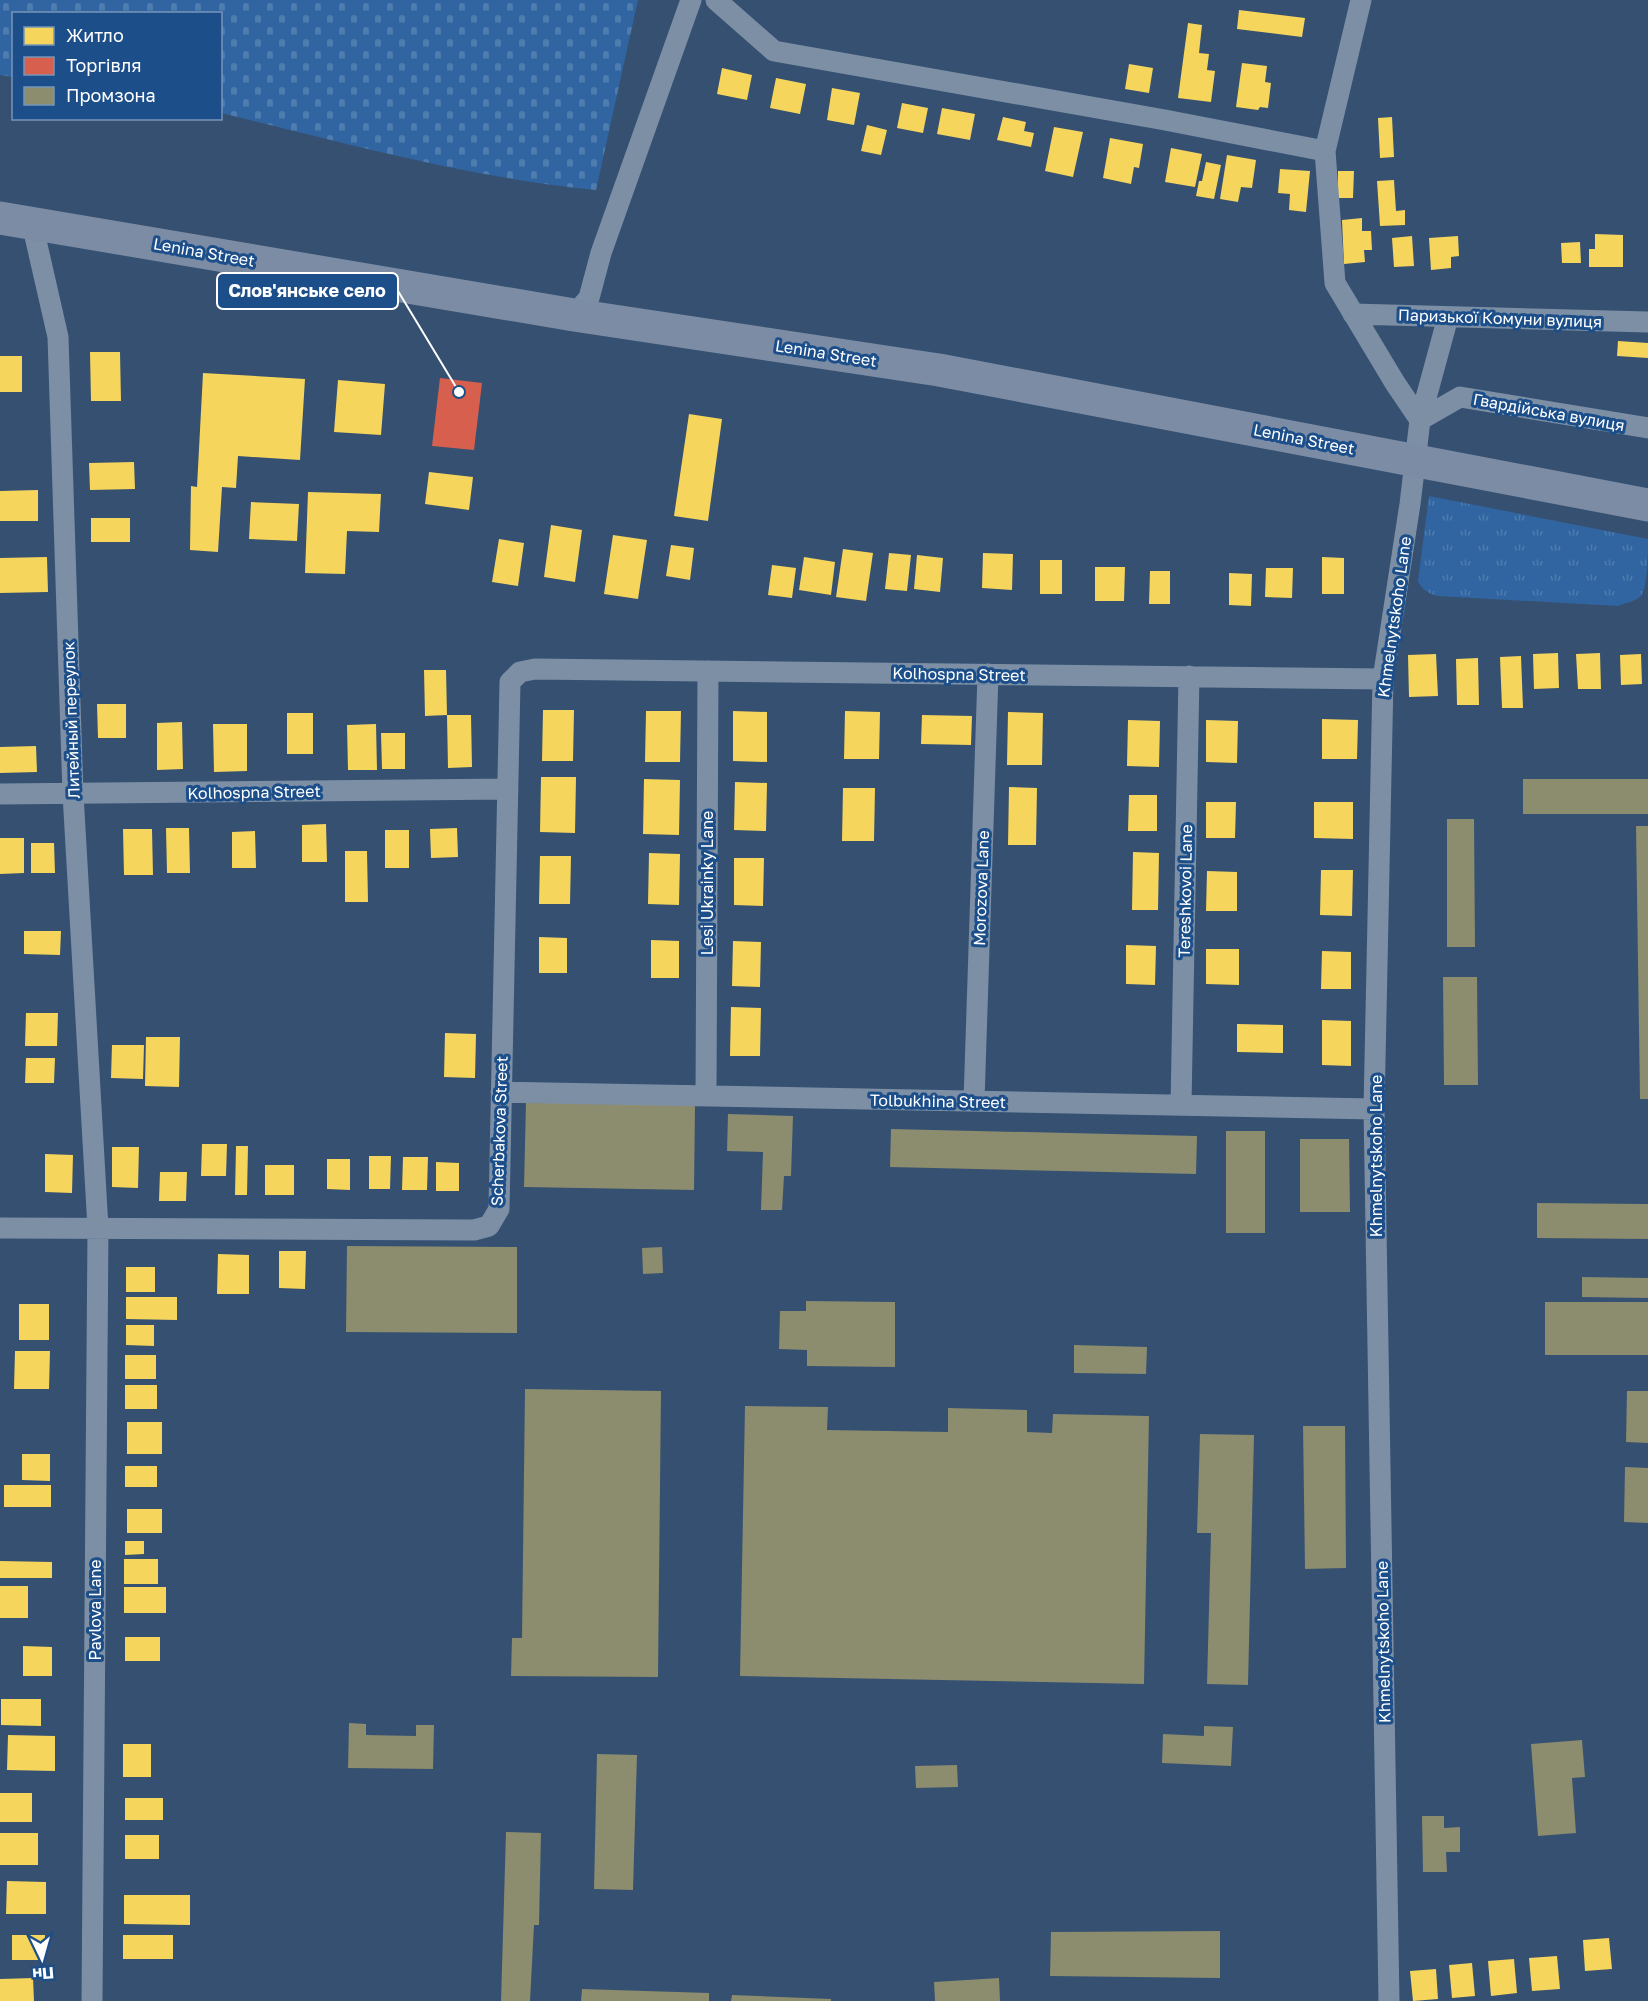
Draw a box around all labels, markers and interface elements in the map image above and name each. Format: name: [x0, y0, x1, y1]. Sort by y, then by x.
legend: [12, 12, 222, 120]
text: Житло: [66, 24, 124, 46]
text: Торгівля: [66, 54, 141, 76]
text: Промзона: [66, 84, 156, 106]
street label: Lenina Street: [152, 233, 256, 271]
callout: Слов'янське село: [217, 273, 398, 309]
text: Слов'янське село: [228, 279, 386, 301]
street label: Паризької Комуни вулиця: [1398, 304, 1602, 332]
street label: Lenina Street: [774, 335, 878, 371]
street label: Гвардійська вулиця: [1472, 389, 1626, 435]
street label: Lenina Street: [1252, 419, 1356, 459]
street label: Khmelnytskoho Lane: [1373, 535, 1415, 699]
street label: Литейный переулок: [58, 641, 84, 799]
street label: Kolhospna Street: [892, 663, 1026, 685]
street label: Kolhospna Street: [187, 781, 321, 803]
street label: Lesi Ukrainky Lane: [697, 811, 717, 955]
street label: Tereshkovoi Lane: [1174, 824, 1196, 958]
street label: Morozova Lane: [969, 830, 993, 946]
street label: Scherbakova Street: [486, 1056, 512, 1206]
street label: Khmelnytskoho Lane: [1366, 1075, 1386, 1237]
street label: Tolbukhina Street: [870, 1090, 1006, 1112]
street label: Pavlova Lane: [85, 1559, 105, 1661]
street label: Khmelnytskoho Lane: [1372, 1561, 1394, 1723]
north arrow: [12, 1929, 72, 1989]
text: Пн: [32, 1963, 55, 1985]

